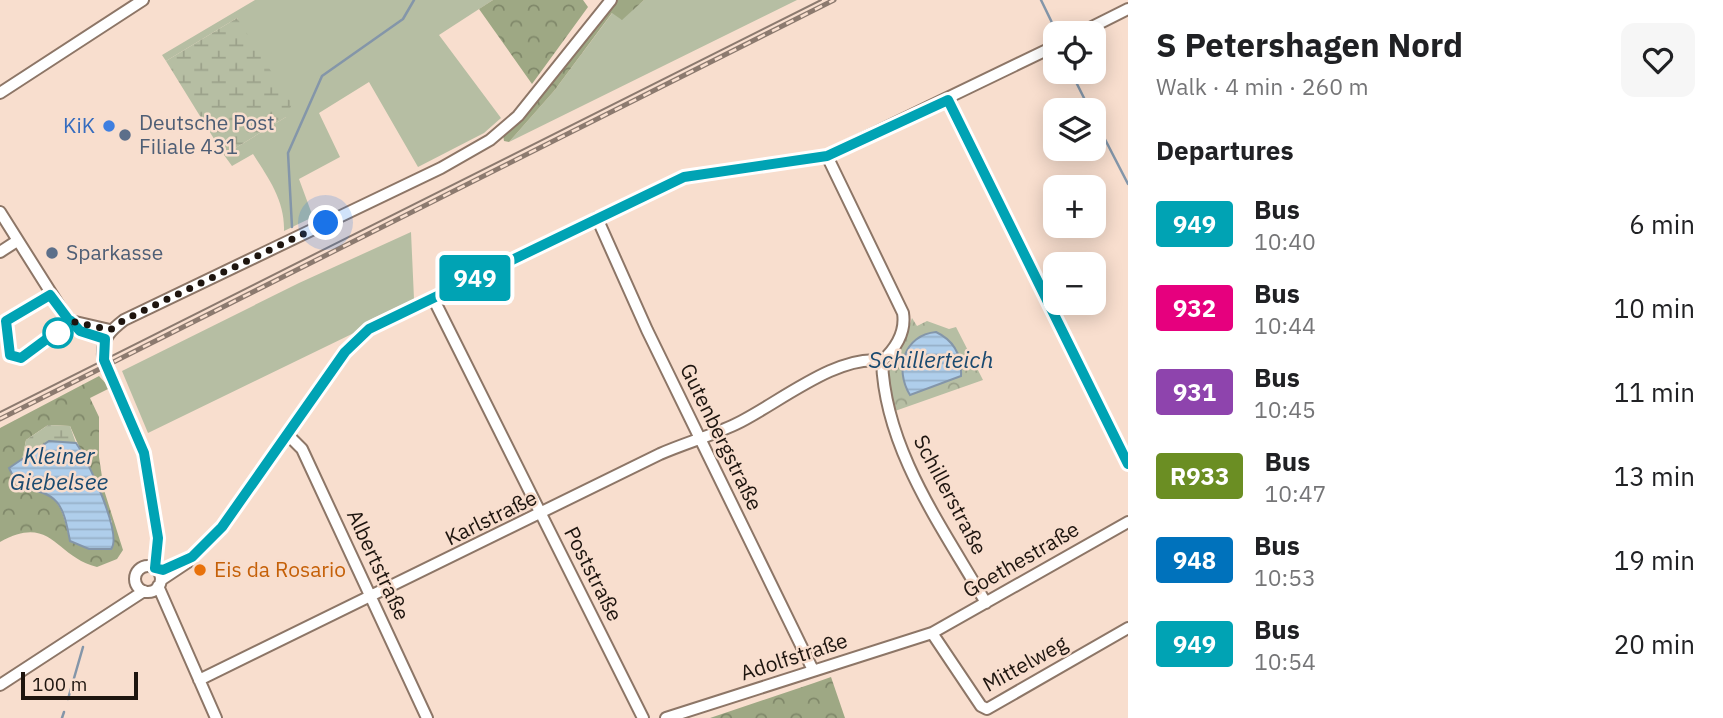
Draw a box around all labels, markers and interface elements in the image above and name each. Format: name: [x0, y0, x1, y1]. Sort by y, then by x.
map controls: [1043, 21, 1106, 315]
button: locate: [1043, 21, 1106, 84]
text: S Petershagen Nord: [1156, 23, 1463, 66]
button: heart: [1621, 23, 1695, 97]
text: Walk · 4 min · 260 m: [1156, 71, 1369, 101]
button: layers: [1043, 98, 1106, 161]
place label: Deutsche Post Filiale 431: [139, 108, 275, 160]
place label: KiK: [63, 111, 95, 139]
marker: KiK: [101, 118, 117, 134]
marker: Deutsche Post Filiale 431: [117, 127, 133, 143]
text: Departures: [1156, 133, 1294, 167]
button: +: [1043, 175, 1106, 238]
text: Bus: [1254, 192, 1300, 226]
your location: [308, 205, 343, 240]
text: 6 min: [1629, 207, 1695, 241]
text: 949: [1173, 208, 1216, 240]
text: 10:40: [1254, 226, 1316, 256]
place label: Sparkasse: [66, 238, 163, 266]
marker: Sparkasse: [44, 245, 60, 261]
button: −: [1043, 252, 1106, 315]
line badge: 949: [435, 255, 515, 301]
text: 949: [453, 262, 497, 294]
text: Bus: [1254, 276, 1300, 310]
text: 10 min: [1614, 291, 1695, 325]
text: 932: [1173, 292, 1216, 324]
text: 10:44: [1254, 310, 1316, 340]
unlabelled marker: [43, 318, 73, 348]
water label: Schillerteich: [868, 344, 994, 374]
street label: Gutenbergstraße: [674, 358, 770, 515]
text: Bus: [1254, 360, 1300, 394]
text: 11 min: [1614, 375, 1695, 409]
text: 931: [1173, 376, 1216, 408]
text: 10:45: [1254, 394, 1316, 424]
street label: Schillerstraße: [908, 430, 994, 559]
water label: Kleiner Giebelsee: [10, 440, 108, 496]
text: Bus: [1264, 444, 1310, 478]
text: 13 min: [1614, 459, 1695, 493]
text: R933: [1170, 460, 1229, 492]
text: 10:47: [1264, 478, 1326, 508]
street label: Karlstraße: [440, 483, 541, 551]
street label: Albertstraße: [341, 505, 417, 625]
street label: Goethestraße: [957, 515, 1084, 604]
street label: Poststraße: [558, 521, 630, 626]
text: Bus: [1254, 528, 1300, 562]
text: 19 min: [1614, 543, 1695, 577]
text: 948: [1173, 544, 1216, 576]
place label: Eis da Rosario: [214, 555, 346, 583]
marker: Eis da Rosario: [192, 562, 208, 578]
text: 10:53: [1254, 562, 1316, 592]
text: Bus: [1254, 612, 1300, 646]
street label: Adolfstraße: [736, 626, 851, 687]
text: 20 min: [1614, 627, 1695, 661]
street label: Mittelweg: [977, 628, 1072, 698]
text: 949: [1173, 628, 1216, 660]
text: 10:54: [1254, 646, 1316, 676]
scale bar: [21, 669, 138, 701]
text: 100 m: [32, 672, 87, 696]

